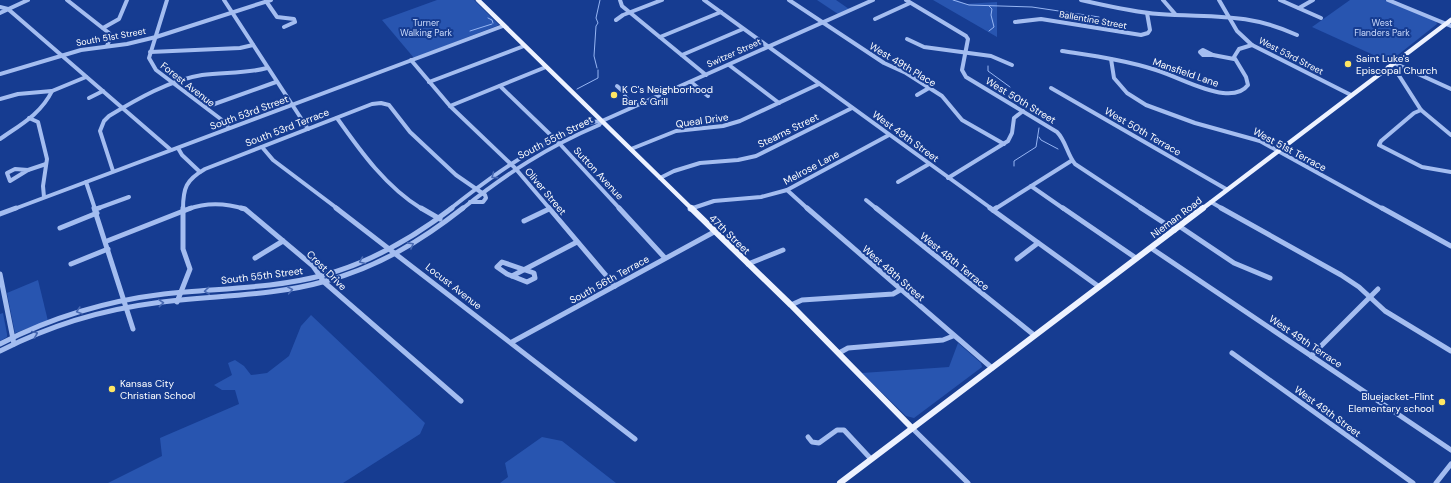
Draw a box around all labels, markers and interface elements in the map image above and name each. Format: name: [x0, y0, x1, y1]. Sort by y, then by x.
street label: Ballentine Street: [1058, 8, 1128, 32]
park label: Turner Walking Park: [400, 17, 453, 39]
park label: West Flanders Park: [1354, 17, 1410, 39]
street label: South 51st Street: [75, 25, 147, 49]
street label: Switzer Street: [705, 35, 763, 70]
street label: West 53rd Street: [1257, 35, 1326, 78]
street label: West 49th Place: [867, 39, 939, 90]
place label: Saint Luke's Episcopal Church: [1356, 52, 1437, 77]
street label: Mansfield Lane: [1151, 55, 1221, 90]
street label: Forest Avenue: [158, 59, 218, 110]
marker: Saint Luke's Episcopal Church: [1343, 59, 1353, 69]
street label: West 50th Street: [983, 74, 1058, 127]
place label: K C's Neighborhood Bar & Grill: [622, 83, 713, 108]
marker: K C's Neighborhood Bar & Grill: [609, 90, 619, 100]
street label: South 53rd Street: [208, 92, 290, 133]
street label: West 50th Terrace: [1102, 104, 1184, 159]
street label: South 53rd Terrace: [243, 105, 331, 149]
street label: West 49th Street: [870, 108, 942, 165]
street label: Queal Drive: [675, 110, 730, 131]
street label: Stearns Street: [756, 110, 821, 151]
street label: South 55th Street: [515, 113, 595, 162]
street label: West 51st Terrace: [1251, 125, 1329, 174]
street label: Sutton Avenue: [571, 144, 627, 203]
street label: Melrose Lane: [781, 147, 842, 188]
street label: Oliver Street: [522, 165, 569, 218]
one-way arrow: [491, 171, 498, 178]
street label: Nieman Road: [1148, 194, 1205, 241]
street label: 47th Street: [706, 212, 753, 257]
street label: West 48th Terrace: [917, 229, 992, 293]
one-way arrow: [407, 242, 414, 249]
street label: West 48th Street: [860, 243, 928, 304]
street label: Crest Drive: [304, 248, 350, 293]
street label: South 56th Terrace: [567, 252, 652, 307]
one-way arrow: [358, 257, 365, 265]
street label: Locust Avenue: [423, 260, 485, 313]
street label: South 55th Street: [220, 264, 304, 287]
one-way arrow: [204, 286, 210, 295]
one-way arrow: [287, 286, 293, 295]
one-way arrow: [157, 299, 164, 308]
one-way arrow: [76, 306, 83, 315]
street label: West 49th Terrace: [1267, 312, 1345, 371]
one-way arrow: [31, 331, 38, 339]
place label: Kansas City Christian School: [120, 377, 195, 402]
street label: West 49th Street: [1292, 383, 1364, 440]
marker: Kansas City Christian School: [107, 384, 117, 394]
place label: Bluejacket-Flint Elementary school: [1348, 390, 1434, 415]
marker: Bluejacket-Flint Elementary school: [1437, 397, 1447, 407]

